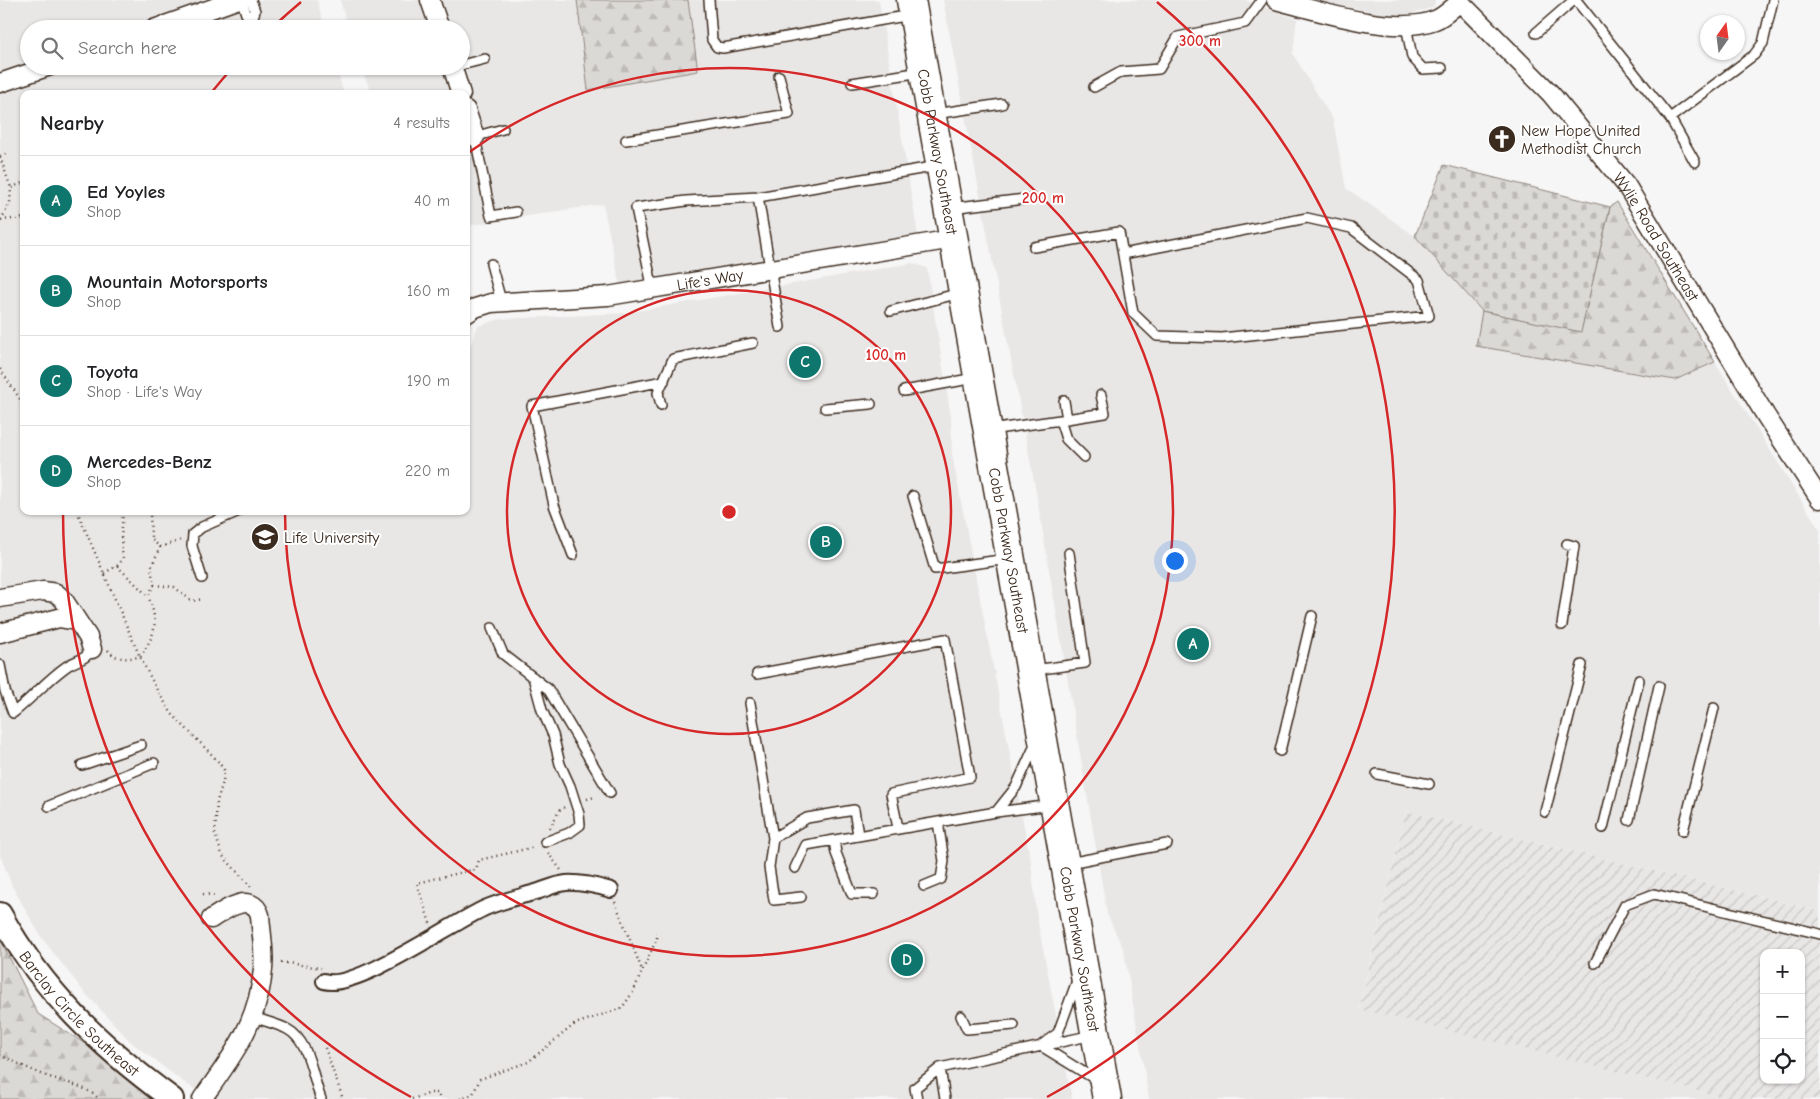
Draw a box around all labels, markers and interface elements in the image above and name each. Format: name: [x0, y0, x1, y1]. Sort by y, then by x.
north arrow: [1700, 15, 1745, 60]
search box: [20, 20, 470, 75]
text: 300 m: [1179, 32, 1221, 50]
icon: search: [38, 34, 66, 62]
text: Search here: [78, 37, 177, 59]
street label: Cobb Parkway Southeast: [913, 68, 961, 236]
text: Nearby: [40, 111, 104, 135]
text: 4 results: [393, 114, 450, 132]
place label: New Hope United Methodist Church: [1521, 122, 1641, 158]
church icon: New Hope United Methodist Church: [1487, 124, 1517, 154]
street label: Wylie Road Southeast: [1609, 169, 1702, 305]
text: Ed Yoyles: [87, 181, 165, 203]
text: 200 m: [1022, 189, 1064, 207]
text: A: [52, 192, 60, 210]
text: 40 m: [414, 192, 450, 210]
text: Shop: [87, 203, 121, 221]
street label: Life's Way: [675, 266, 745, 295]
text: Mountain Motorsports: [87, 271, 268, 293]
text: B: [51, 282, 61, 300]
text: 160 m: [407, 282, 450, 300]
text: Shop: [87, 293, 121, 311]
pin: C: [789, 343, 821, 381]
text: 100 m: [866, 346, 906, 364]
text: Toyota: [87, 361, 139, 383]
text: C: [51, 372, 61, 390]
text: 190 m: [407, 372, 450, 390]
text: Shop · Life's Way: [87, 383, 202, 401]
text: Mercedes-Benz: [87, 451, 212, 473]
text: D: [51, 462, 61, 480]
text: 220 m: [405, 462, 450, 480]
street label: Cobb Parkway Southeast: [985, 466, 1032, 635]
text: Shop: [87, 473, 121, 491]
centre of rings: [720, 503, 738, 521]
school or university icon: Life University: [250, 522, 280, 552]
pin: B: [810, 523, 842, 561]
place label: Life University: [284, 529, 380, 547]
your location: [1162, 548, 1188, 574]
pin: A: [1177, 625, 1209, 663]
street label: Cobb Parkway Southeast: [1056, 865, 1103, 1034]
pin: D: [891, 941, 923, 979]
street label: Barclay Circle Southeast: [15, 948, 143, 1080]
map controls: [1760, 949, 1805, 1084]
button: +: [1760, 949, 1805, 994]
button: −: [1760, 994, 1805, 1039]
button: locate: [1760, 1039, 1805, 1084]

